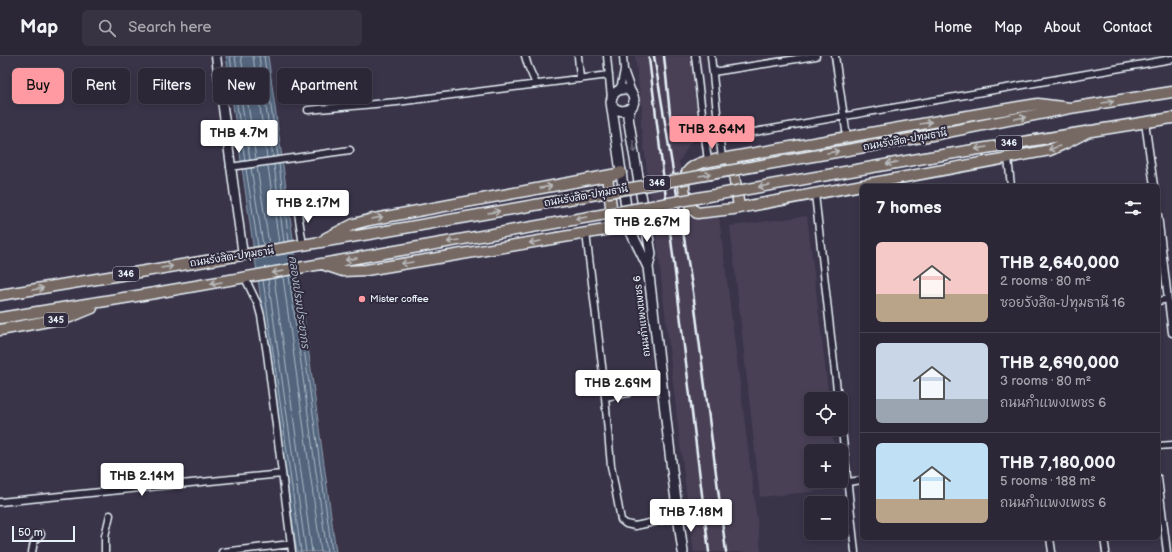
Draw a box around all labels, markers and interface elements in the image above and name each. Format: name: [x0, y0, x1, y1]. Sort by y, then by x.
search box: [82, 10, 362, 46]
text: Map: [20, 16, 58, 39]
icon: search: [96, 17, 118, 39]
text: Search here: [128, 18, 211, 37]
text: Home: [934, 19, 972, 36]
text: Map: [994, 19, 1022, 36]
text: About: [1044, 19, 1081, 36]
text: Contact: [1103, 19, 1152, 36]
chip: Buy: [12, 68, 64, 104]
chip: Rent: [72, 68, 130, 104]
chip: Filters: [138, 68, 205, 104]
chip: New: [213, 68, 269, 104]
chip: Apartment: [277, 68, 372, 104]
one-way arrow: [1101, 98, 1114, 106]
one-way arrow: [1013, 114, 1026, 122]
pin: THB 2.64M: [666, 116, 758, 150]
one-way arrow: [920, 119, 933, 127]
pin: THB 4.7M: [198, 120, 280, 154]
text: THB 2.64M: [678, 121, 746, 137]
text: THB 4.7M: [210, 125, 268, 141]
street label: ถนนรังสิต-ปทุมธานี: [862, 126, 948, 155]
road number: 346: [996, 136, 1022, 150]
one-way arrow: [630, 140, 638, 153]
one-way arrow: [975, 144, 988, 152]
one-way arrow: [1047, 145, 1060, 152]
one-way arrow: [826, 148, 839, 156]
one-way arrow: [886, 160, 899, 168]
one-way arrow: [698, 171, 711, 179]
road number: 346: [644, 176, 670, 190]
street label: ถนนรังสิต-ปทุมธานี: [543, 182, 629, 211]
one-way arrow: [758, 182, 771, 190]
one-way arrow: [539, 183, 552, 191]
pin: THB 2.17M: [262, 190, 354, 224]
text: THB 2.17M: [276, 195, 340, 211]
icon: filters: [1122, 197, 1144, 219]
text: 7 homes: [876, 198, 942, 218]
one-way arrow: [488, 208, 501, 216]
pin: THB 2.67M: [601, 209, 693, 243]
one-way arrow: [370, 214, 383, 222]
one-way arrow: [575, 214, 588, 222]
text: THB 2.67M: [614, 214, 680, 230]
one-way arrow: [447, 237, 460, 245]
one-way arrow: [529, 238, 542, 246]
street label: ถนนรังสิต-ปทุมธานี: [189, 243, 275, 272]
text: THB 2,640,000: [1000, 253, 1119, 273]
water label: คลองเปรมประชากร: [286, 255, 312, 350]
one-way arrow: [345, 255, 358, 263]
icon: home: [908, 258, 956, 306]
one-way arrow: [401, 260, 414, 268]
one-way arrow: [160, 263, 173, 271]
road number: 346: [113, 267, 139, 281]
one-way arrow: [272, 268, 285, 276]
text: 2 rooms · 80 m²: [1000, 273, 1091, 289]
street label: ถนนกำแพงเพชร 6: [630, 275, 653, 357]
one-way arrow: [210, 279, 223, 287]
one-way arrow: [32, 285, 45, 293]
place label: Mister coffee: [370, 293, 429, 305]
marker: Mister coffee: [357, 294, 367, 304]
text: ซอยรังสิต-ปทุมธานี 16: [1000, 295, 1125, 311]
road number: 345: [44, 313, 68, 327]
text: THB 2,690,000: [1000, 353, 1119, 373]
icon: home: [908, 359, 956, 407]
pin: THB 2.69M: [572, 370, 664, 404]
text: 3 rooms · 80 m²: [1000, 373, 1091, 389]
text: THB 2.69M: [584, 375, 652, 391]
map controls: [804, 392, 848, 540]
button: locate: [804, 392, 848, 436]
text: ถนนกำแพงเพชร 6: [1000, 395, 1106, 411]
button: +: [804, 444, 848, 488]
text: THB 7,180,000: [1000, 453, 1116, 473]
icon: home: [908, 459, 956, 507]
pin: THB 2.14M: [96, 463, 188, 497]
text: THB 2.14M: [110, 468, 174, 484]
text: 5 rooms · 188 m²: [1000, 473, 1096, 489]
text: ถนนกำแพงเพชร 6: [1000, 495, 1106, 511]
button: −: [804, 496, 848, 540]
pin: THB 7.18M: [645, 499, 737, 533]
text: THB 7.18M: [659, 504, 723, 520]
scale bar: [12, 524, 75, 543]
text: 50 m: [18, 526, 43, 539]

